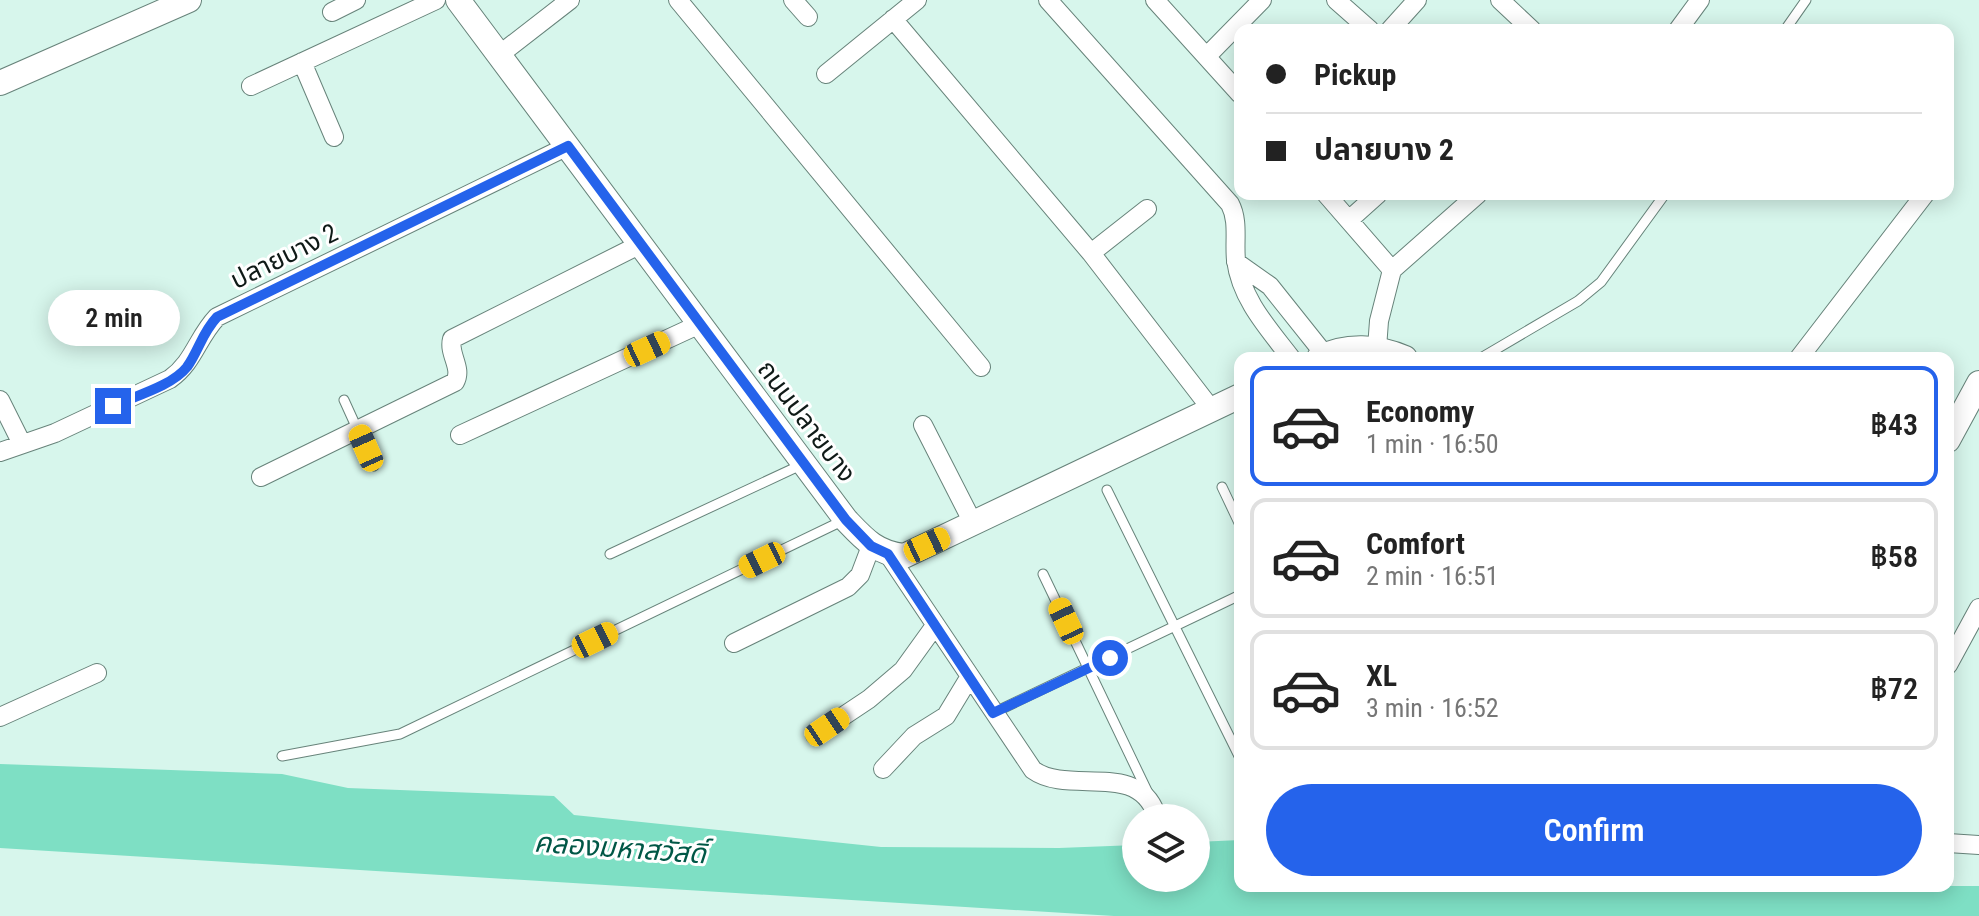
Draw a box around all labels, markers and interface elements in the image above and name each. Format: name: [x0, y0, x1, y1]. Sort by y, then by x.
text: Pickup: [1314, 57, 1396, 92]
text: ปลายบาง 2: [1314, 132, 1454, 167]
street label: ปลายบาง 2: [225, 217, 343, 295]
callout: 2 min: [47, 290, 179, 346]
text: 2 min: [85, 303, 143, 333]
car: [620, 328, 674, 370]
street label: ถนนปลายบาง: [752, 354, 862, 488]
route end: [95, 388, 131, 424]
icon: car: [1270, 390, 1342, 462]
text: Economy: [1366, 394, 1474, 429]
text: ฿43: [1870, 407, 1918, 442]
car: [345, 421, 387, 475]
text: 1 min · 16:50: [1366, 429, 1499, 459]
icon: car: [1270, 522, 1342, 594]
car: [900, 524, 954, 566]
text: Comfort: [1366, 526, 1465, 561]
car: [735, 539, 789, 581]
text: ฿58: [1870, 539, 1918, 574]
text: 2 min · 16:51: [1366, 561, 1499, 591]
car: [1045, 594, 1087, 648]
car: [568, 619, 622, 661]
route start: [1092, 640, 1128, 676]
icon: car: [1270, 654, 1342, 726]
text: XL: [1366, 658, 1397, 693]
text: ฿72: [1870, 671, 1918, 706]
text: 3 min · 16:52: [1366, 693, 1499, 723]
car: [800, 704, 854, 750]
button: Confirm: [1266, 784, 1922, 876]
map controls: [1122, 804, 1210, 892]
button: layers: [1122, 804, 1210, 892]
water label: คลองมหาสวัสดิ์: [533, 826, 714, 871]

